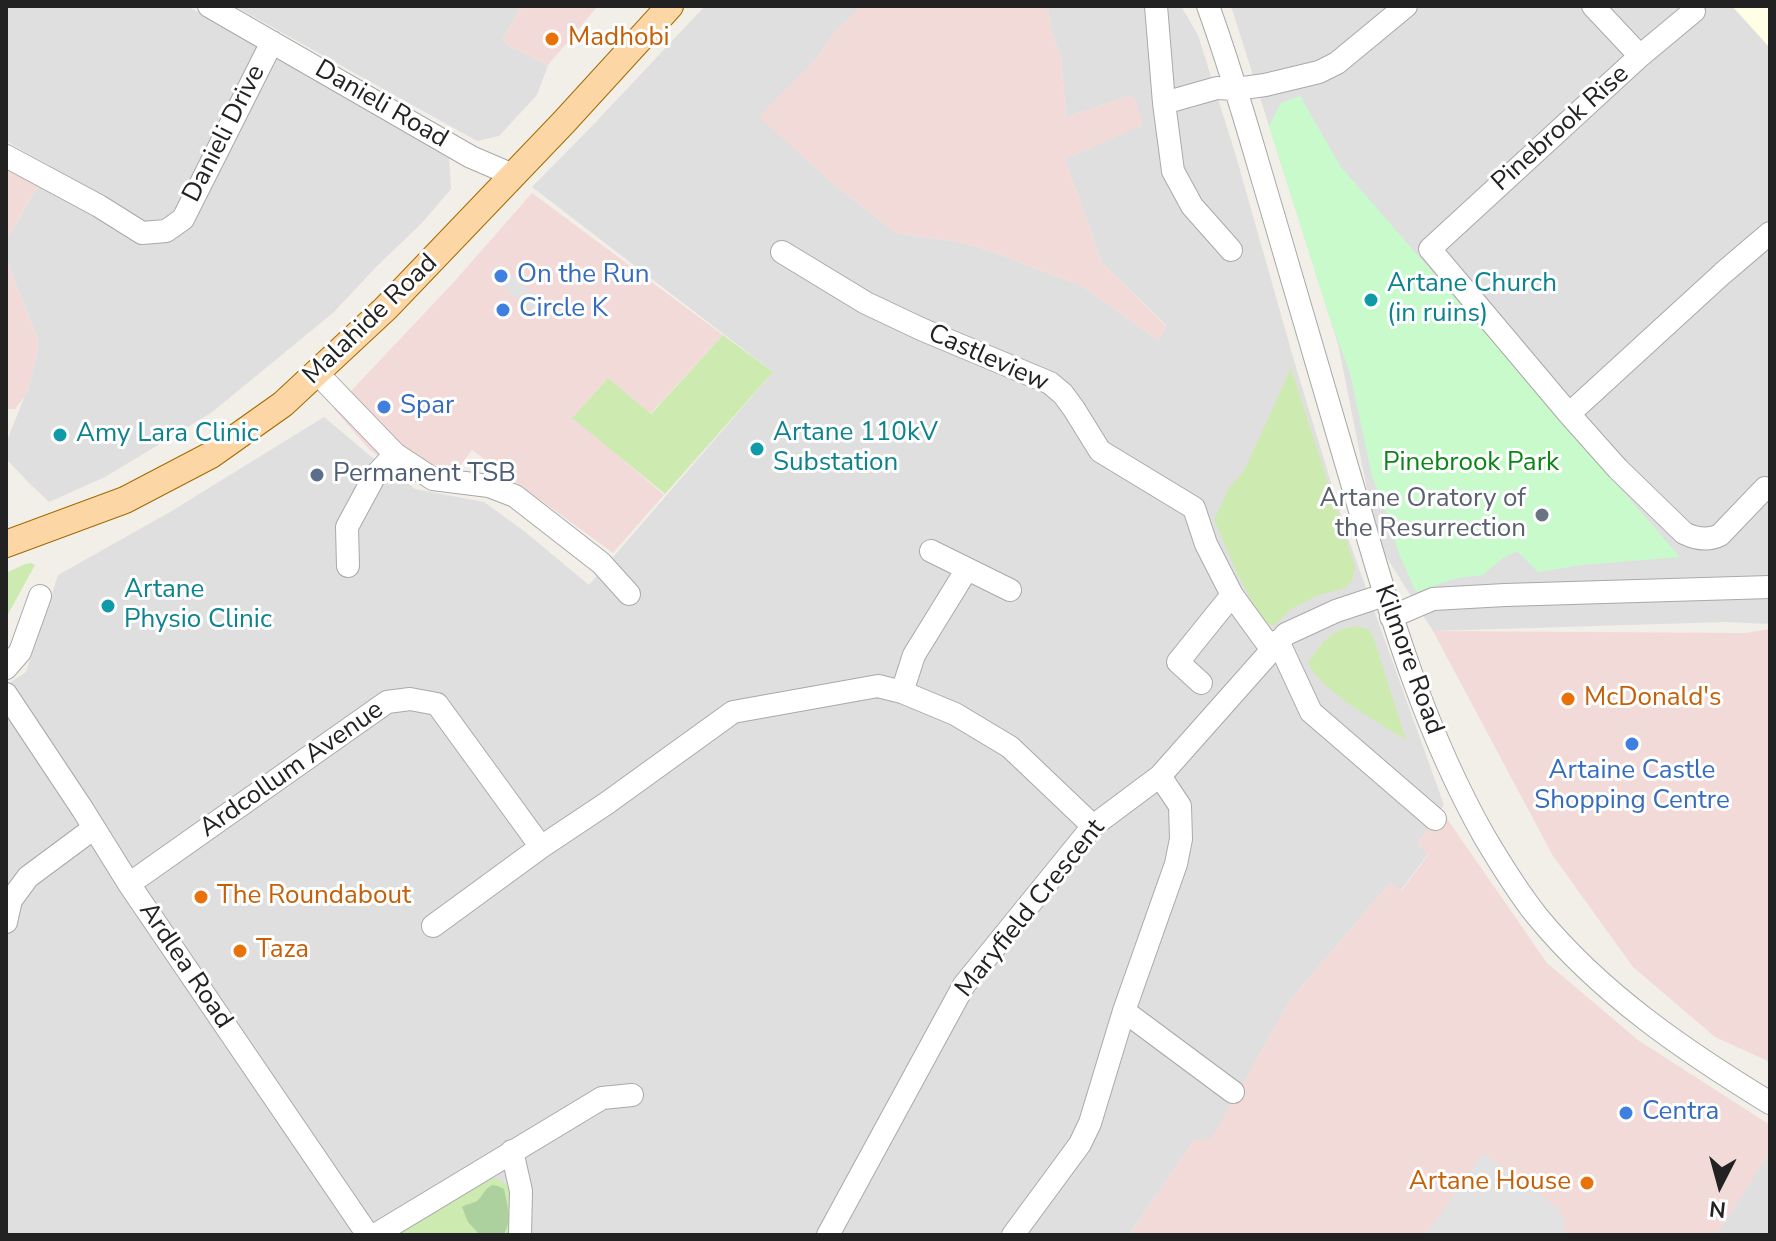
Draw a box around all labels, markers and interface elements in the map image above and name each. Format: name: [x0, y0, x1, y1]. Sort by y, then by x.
place label: Madhobi: [568, 23, 670, 55]
marker: Madhobi: [543, 30, 561, 48]
street label: Danieli Road: [309, 54, 453, 156]
street label: Pinebrook Rise: [1486, 59, 1636, 199]
street label: Danieli Drive: [177, 60, 273, 208]
street label: Malahide Road: [297, 248, 445, 392]
place label: On the Run: [517, 260, 650, 292]
marker: On the Run: [492, 267, 510, 285]
place label: Artane Church (in ruins): [1387, 269, 1557, 330]
marker: Artane Church (in ruins): [1362, 291, 1380, 309]
place label: Circle K: [519, 294, 608, 326]
marker: Circle K: [494, 301, 512, 319]
street label: Castleview: [923, 319, 1053, 399]
place label: Spar: [400, 391, 454, 423]
marker: Spar: [375, 398, 393, 416]
place label: Artane 110kV Substation: [773, 418, 938, 480]
place label: Amy Lara Clinic: [76, 419, 259, 451]
marker: Amy Lara Clinic: [51, 426, 69, 444]
marker: Artane 110kV Substation: [748, 440, 766, 458]
park label: Pinebrook Park: [1383, 448, 1559, 480]
place label: Permanent TSB: [333, 459, 516, 491]
marker: Permanent TSB: [308, 466, 326, 484]
place label: Artane Oratory of the Resurrection: [1319, 484, 1526, 546]
marker: Artane Oratory of the Resurrection: [1533, 506, 1551, 524]
place label: Artane Physio Clinic: [124, 575, 272, 636]
street label: Kilmore Road: [1367, 581, 1449, 739]
marker: Artane Physio Clinic: [99, 597, 117, 615]
place label: McDonald's: [1584, 683, 1722, 715]
marker: McDonald's: [1559, 690, 1577, 708]
street label: Ardcollum Avenue: [194, 695, 390, 845]
marker: Artaine Castle Shopping Centre: [1623, 735, 1641, 753]
place label: Artaine Castle Shopping Centre: [1534, 756, 1730, 818]
street label: Maryfield Crescent: [950, 814, 1112, 1004]
place label: The Roundabout: [217, 881, 411, 913]
marker: The Roundabout: [192, 888, 210, 906]
street label: Ardlea Road: [131, 897, 239, 1035]
place label: Taza: [256, 935, 309, 967]
marker: Taza: [231, 942, 249, 960]
place label: Centra: [1642, 1097, 1719, 1129]
marker: Centra: [1617, 1104, 1635, 1122]
north arrow: [1680, 1145, 1760, 1225]
place label: Artane House: [1409, 1167, 1571, 1199]
marker: Artane House: [1578, 1174, 1596, 1192]
text: N: [1708, 1193, 1727, 1225]

